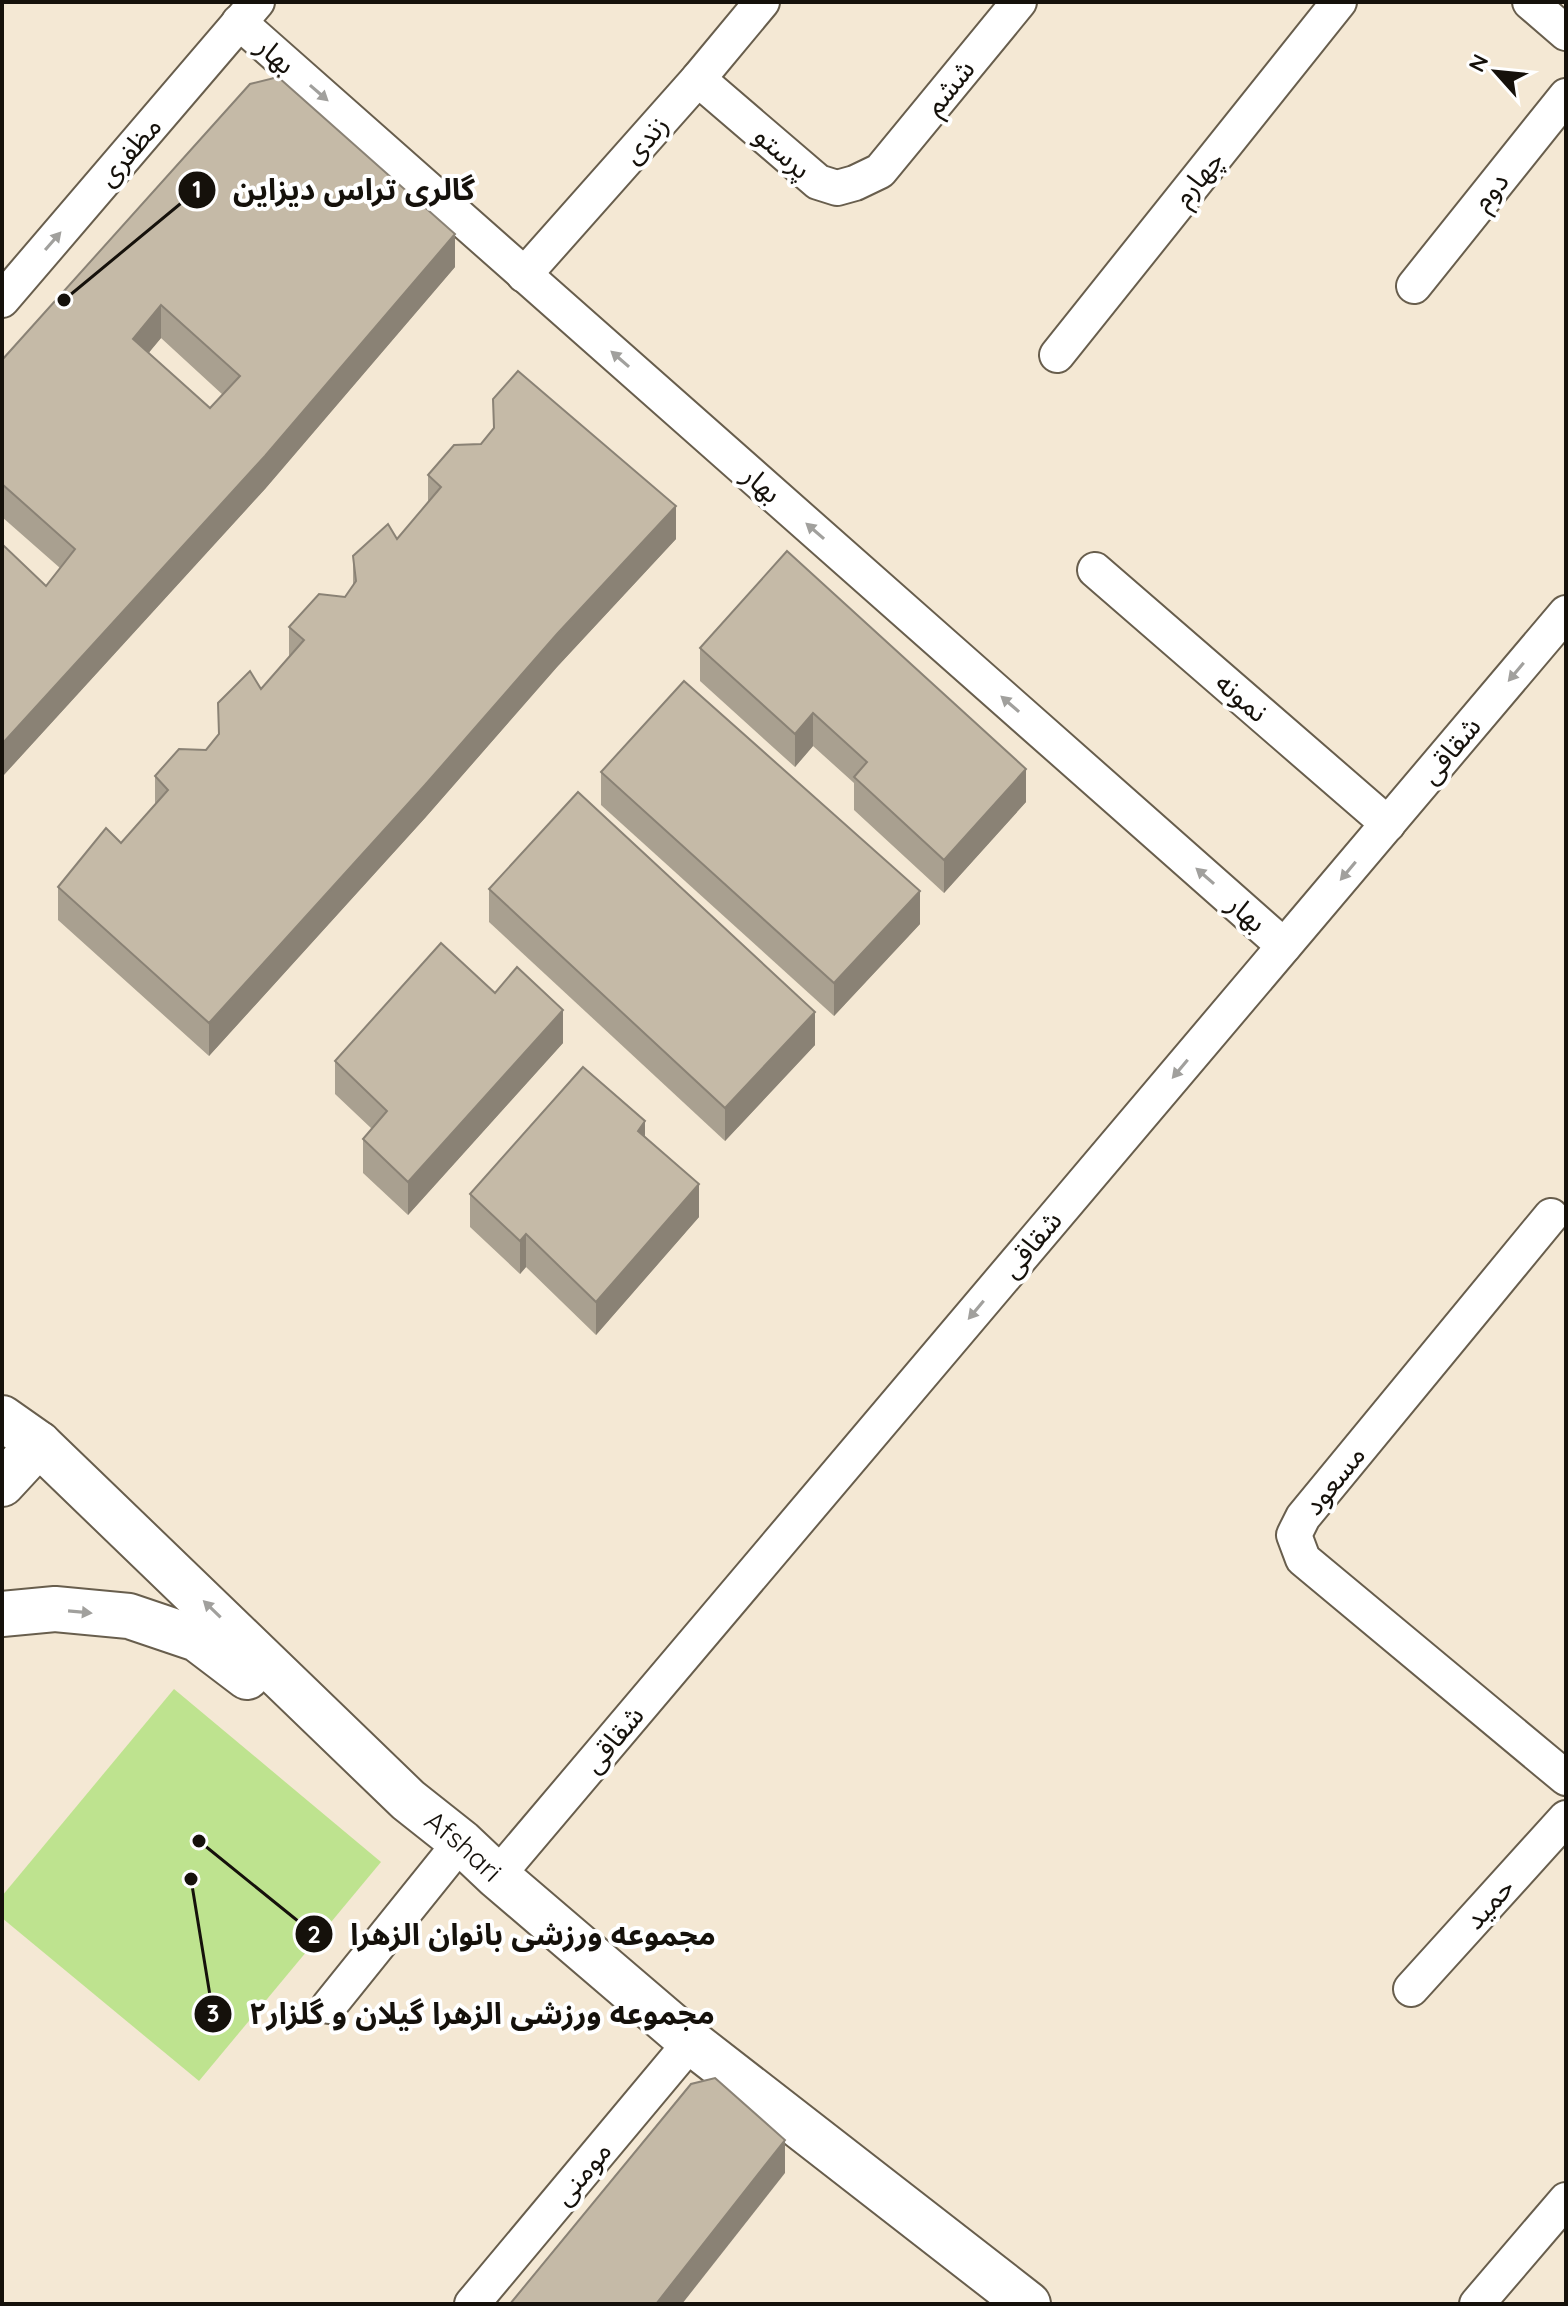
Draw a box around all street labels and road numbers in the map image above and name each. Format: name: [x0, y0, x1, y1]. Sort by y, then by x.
street label: بهار: [249, 28, 303, 81]
street label: ششم: [916, 52, 985, 125]
street label: زندی: [614, 107, 675, 170]
street label: مظفری: [89, 109, 168, 193]
street label: پرستو: [747, 117, 819, 187]
street label: چهارم: [1165, 143, 1234, 215]
street label: دوم: [1464, 164, 1519, 220]
street label: بهار: [735, 457, 789, 510]
street label: نمونه: [1209, 664, 1276, 729]
street label: شقاقی: [1411, 709, 1488, 790]
street label: بهار: [1220, 886, 1274, 939]
street label: شقاقی: [992, 1203, 1069, 1284]
street label: مسعود: [1295, 1438, 1372, 1522]
street label: شقاقی: [574, 1698, 651, 1779]
street label: Afshari: [418, 1802, 510, 1889]
street label: حمید: [1456, 1869, 1521, 1936]
street label: مومنی: [545, 2134, 618, 2212]

